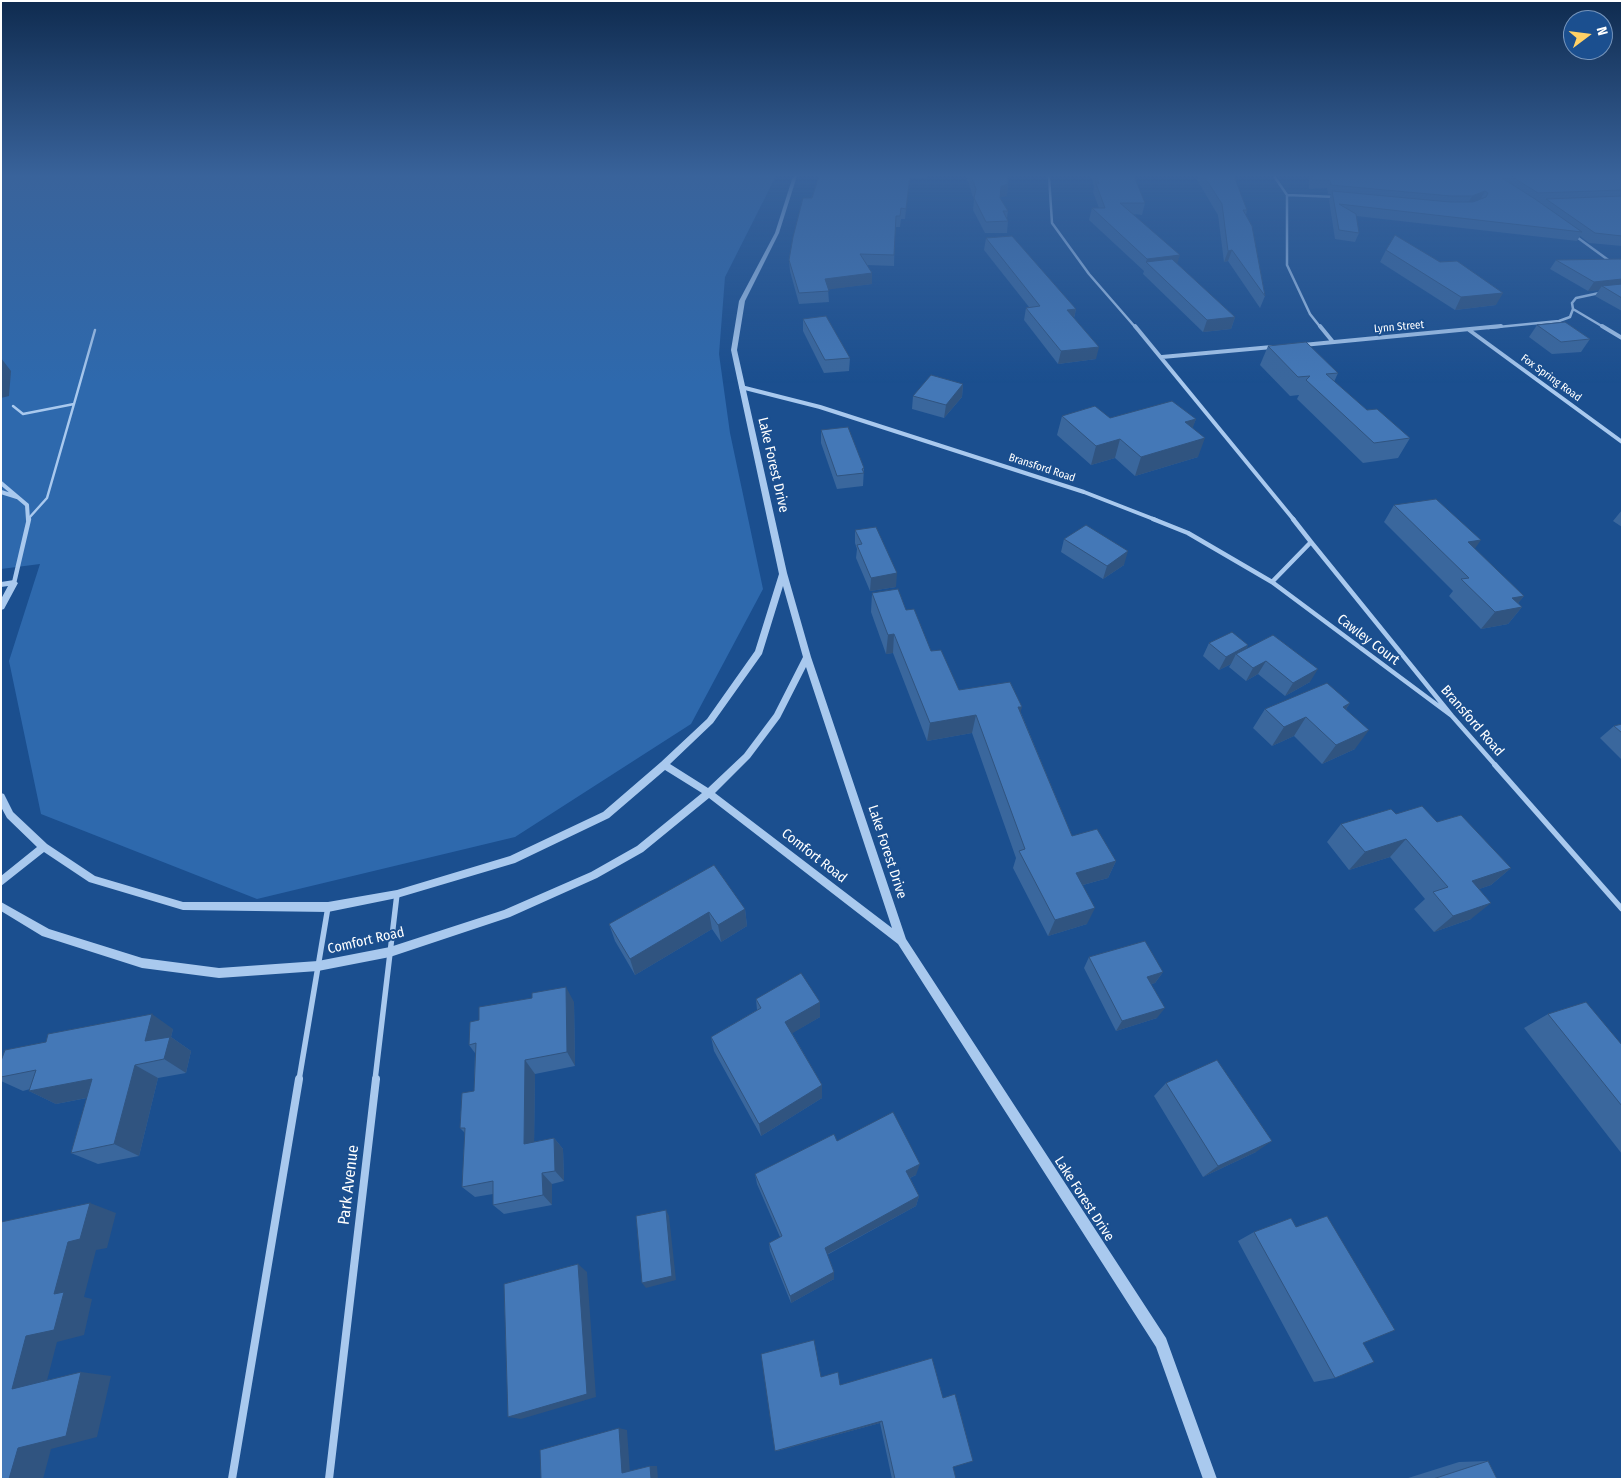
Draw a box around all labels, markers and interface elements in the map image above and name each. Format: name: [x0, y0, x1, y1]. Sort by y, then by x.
north arrow: [1563, 10, 1613, 60]
text: N: [1593, 25, 1611, 37]
street label: Lynn Street: [1373, 318, 1425, 336]
street label: Fox Spring Road: [1518, 352, 1584, 404]
street label: Lake Forest Drive: [754, 416, 792, 514]
street label: Bransford Road: [1007, 451, 1077, 485]
street label: Cawley Court: [1333, 611, 1403, 669]
street label: Bransford Road: [1437, 682, 1507, 760]
street label: Lake Forest Drive: [864, 803, 910, 901]
street label: Comfort Road: [778, 825, 850, 887]
street label: Comfort Road: [326, 924, 406, 958]
street label: Park Avenue: [335, 1144, 363, 1226]
street label: Lake Forest Drive: [1050, 1154, 1118, 1244]

